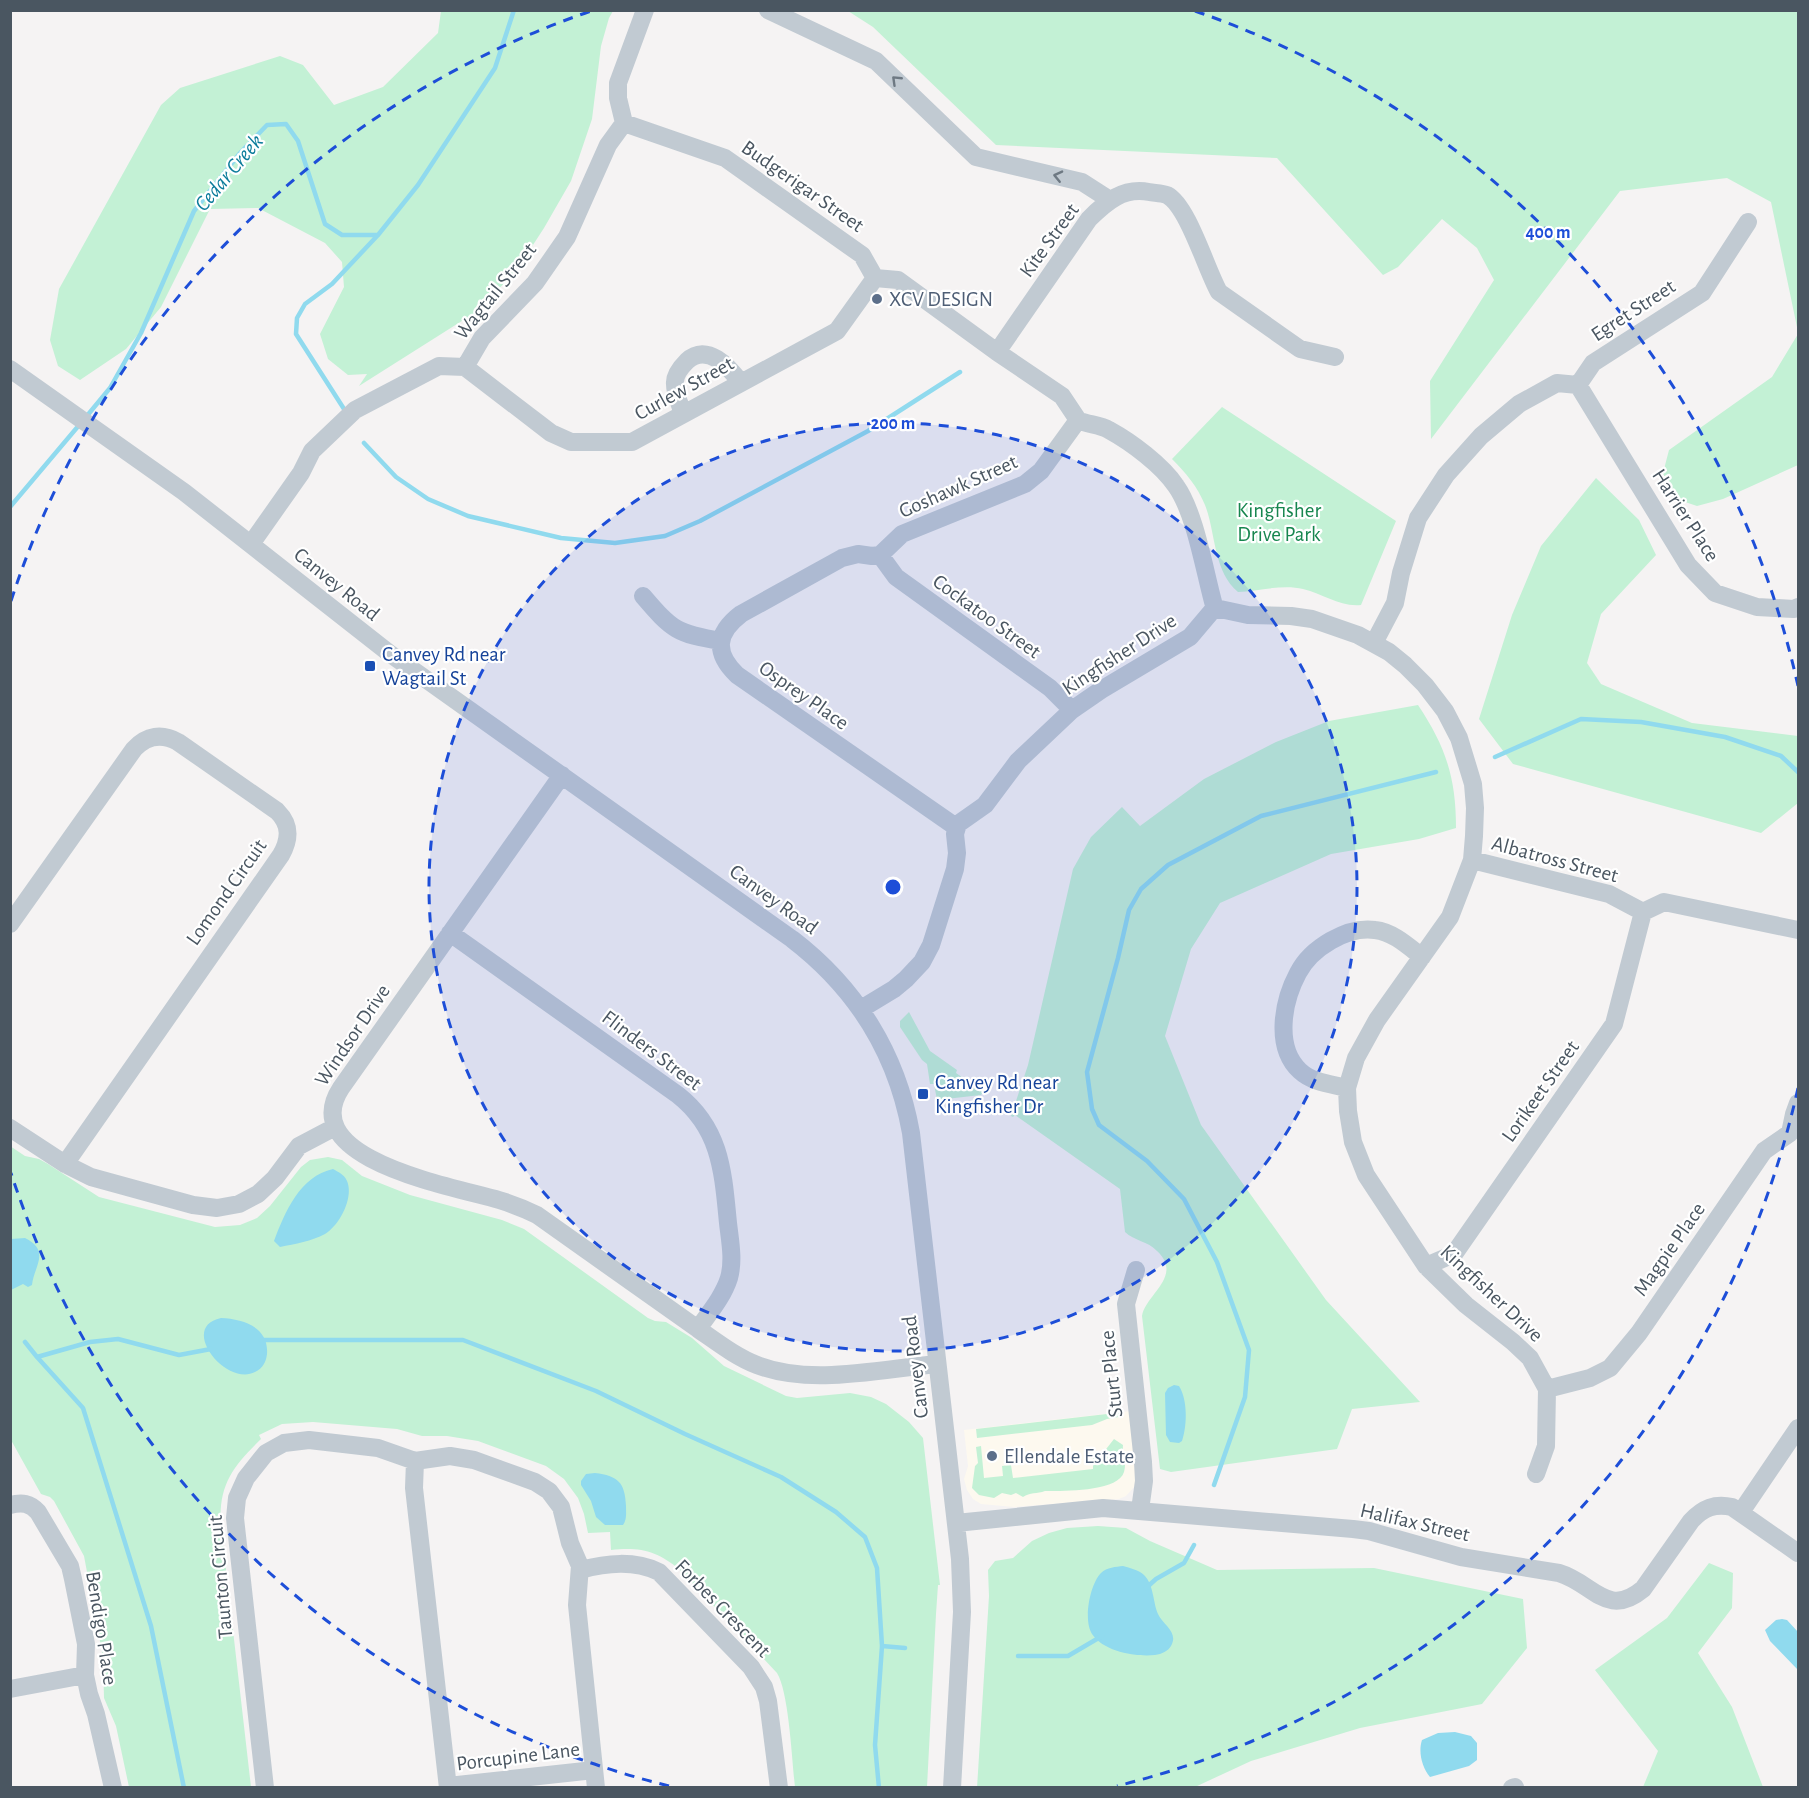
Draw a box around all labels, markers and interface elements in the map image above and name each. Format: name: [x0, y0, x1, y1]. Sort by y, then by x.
one-way arrow: [892, 76, 902, 87]
water label: Cedar Creek: [190, 130, 267, 215]
street label: Budgerigar Street: [738, 137, 868, 236]
one-way arrow: [1053, 171, 1063, 184]
street label: Kite Street: [1016, 199, 1083, 281]
text: 400 m: [1525, 224, 1571, 242]
street label: Wagtail Street: [450, 239, 541, 343]
street label: Egret Street: [1587, 275, 1679, 345]
place label: XCV DESIGN: [889, 289, 993, 310]
marker: XCV DESIGN: [870, 292, 884, 306]
street label: Curlew Street: [631, 352, 738, 424]
text: 200 m: [871, 415, 915, 433]
street label: Goshawk Street: [896, 451, 1021, 522]
street label: Harrier Place: [1648, 465, 1723, 565]
park label: Kingfisher Drive Park: [1237, 500, 1321, 545]
street label: Canvey Road: [290, 544, 384, 625]
street label: Cockatoo Street: [929, 570, 1045, 663]
street label: Kingfisher Drive: [1058, 610, 1180, 699]
place label: Canvey Rd near Wagtail St: [382, 644, 506, 689]
street label: Osprey Place: [755, 657, 852, 734]
marker: Canvey Rd near Wagtail St: [363, 659, 377, 673]
street label: Albatross Street: [1489, 833, 1621, 887]
street label: Lomond Circuit: [182, 835, 271, 949]
street label: Canvey Road: [726, 861, 822, 938]
centre of rings: [883, 877, 903, 897]
street label: Windsor Drive: [311, 981, 394, 1090]
street label: Flinders Street: [598, 1006, 705, 1095]
street label: Lorikeet Street: [1498, 1036, 1583, 1146]
place label: Canvey Rd near Kingfisher Dr: [935, 1072, 1059, 1117]
marker: Canvey Rd near Kingfisher Dr: [916, 1087, 930, 1101]
street label: Magpie Place: [1630, 1199, 1709, 1300]
street label: Kingfisher Drive: [1436, 1241, 1547, 1346]
street label: Canvey Road: [899, 1314, 932, 1419]
street label: Sturt Place: [1096, 1329, 1127, 1419]
place label: Ellendale Estate: [1004, 1446, 1134, 1467]
marker: Ellendale Estate: [985, 1449, 999, 1463]
street label: Halifax Street: [1358, 1500, 1472, 1545]
street label: Taunton Circuit: [205, 1514, 236, 1640]
street label: Forbes Crescent: [671, 1555, 775, 1662]
street label: Bendigo Place: [82, 1570, 121, 1687]
street label: Porcupine Lane: [455, 1739, 581, 1774]

